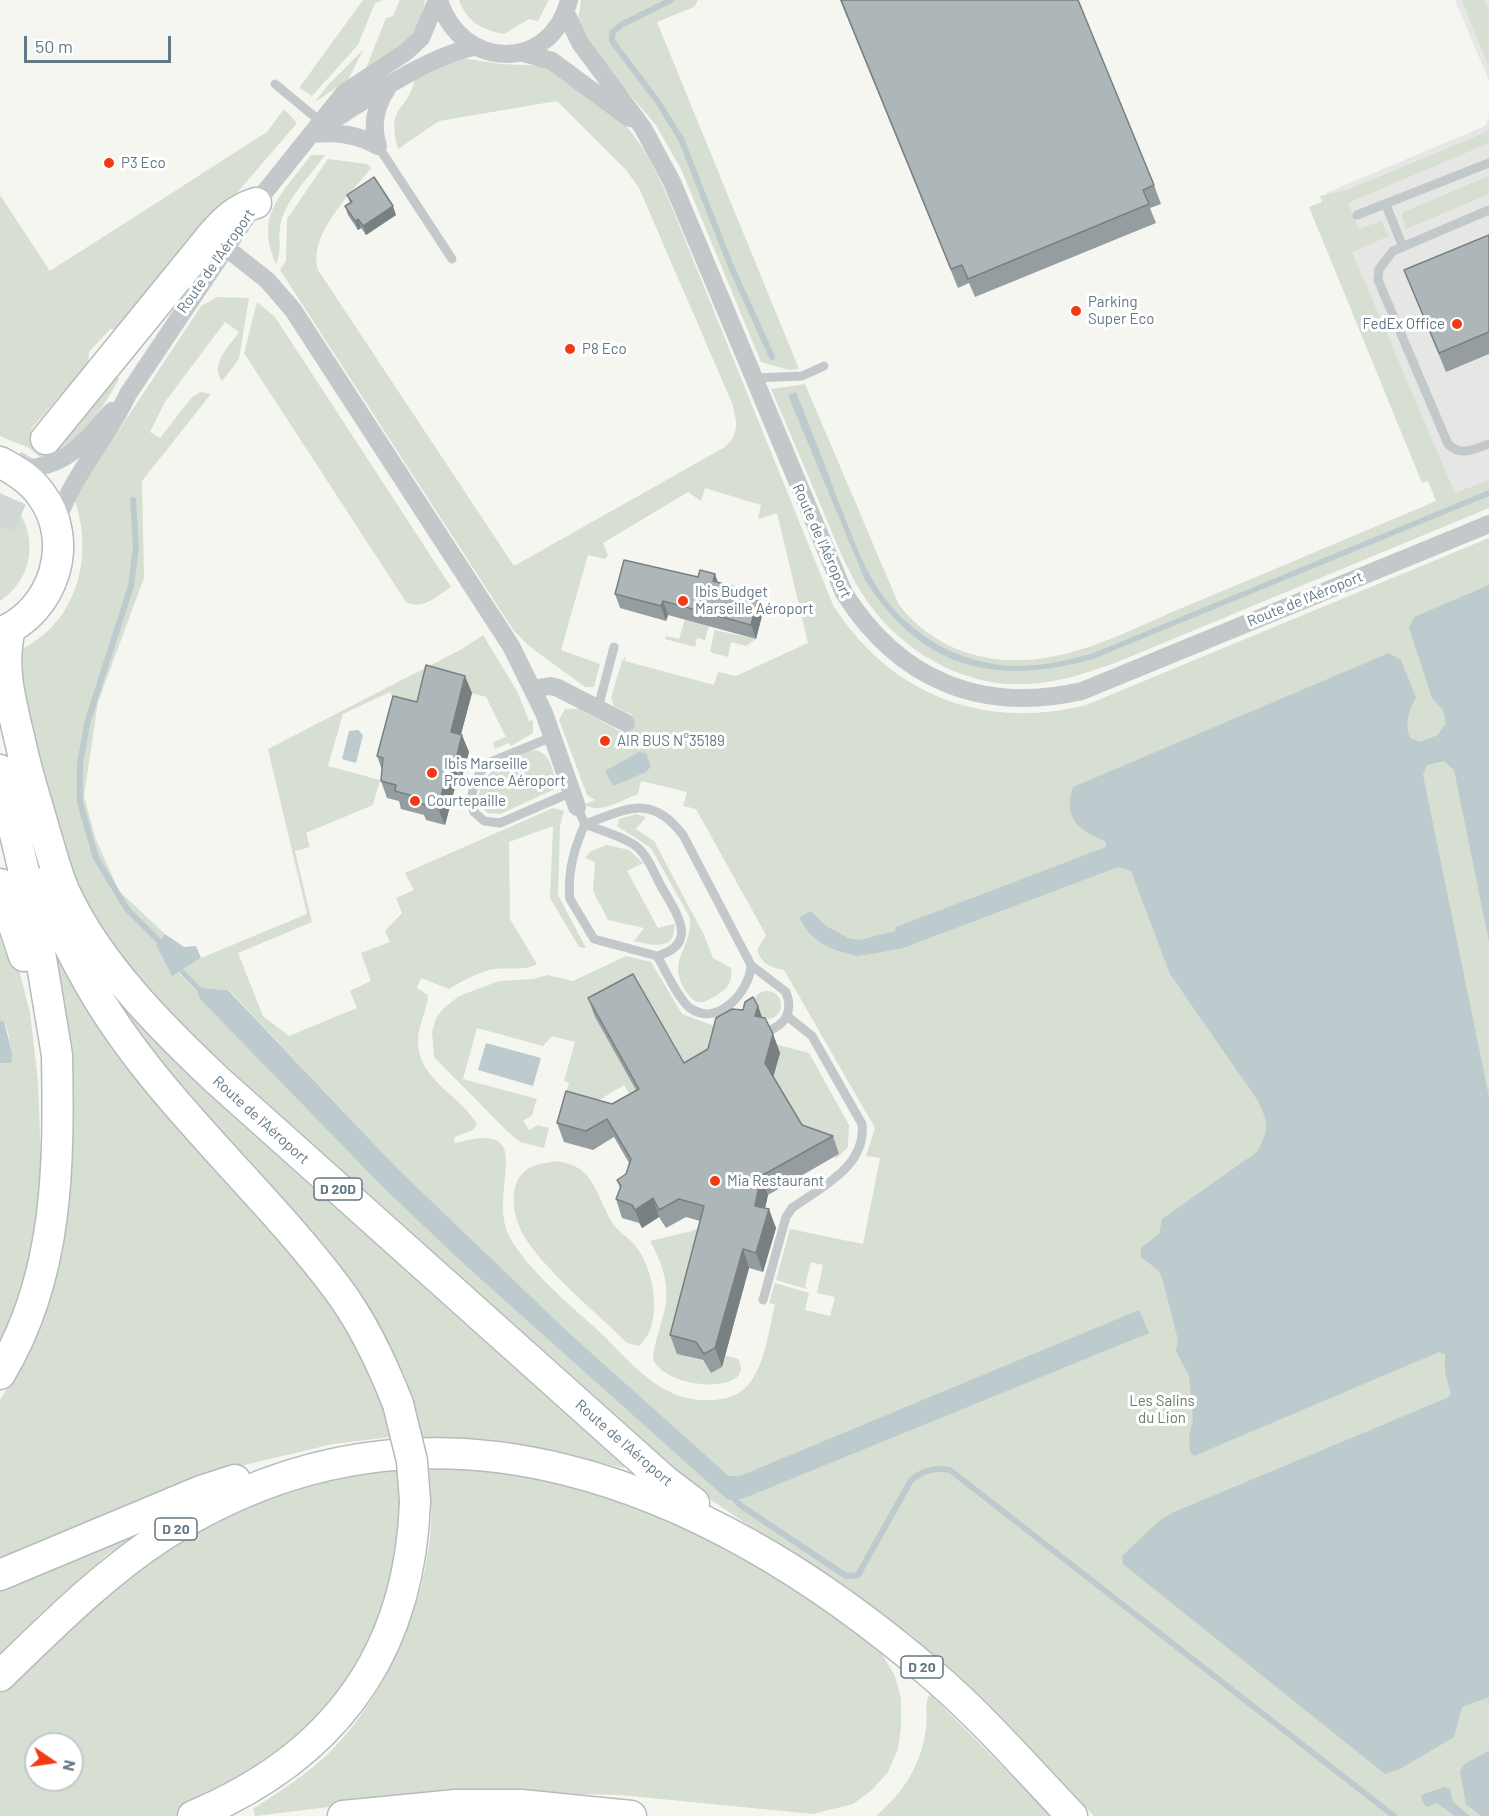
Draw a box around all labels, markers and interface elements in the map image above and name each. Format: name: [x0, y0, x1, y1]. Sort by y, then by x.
scale bar: [27, 24, 174, 62]
text: 50 m: [35, 35, 73, 57]
place label: P3 Eco: [121, 154, 166, 172]
marker: P3 Eco: [102, 156, 116, 170]
street label: Route de l'Aéroport: [173, 205, 259, 317]
place label: Parking Super Eco: [1088, 293, 1154, 328]
marker: Parking Super Eco: [1069, 304, 1083, 318]
place label: FedEx Office: [1363, 315, 1445, 333]
marker: FedEx Office: [1450, 317, 1464, 331]
place label: P8 Eco: [582, 340, 627, 358]
marker: P8 Eco: [563, 342, 577, 356]
street label: Route de l'Aéroport: [789, 481, 855, 601]
street label: Route de l'Aéroport: [1244, 568, 1366, 630]
place label: Ibis Budget Marseille Aéroport: [695, 583, 814, 618]
marker: Ibis Budget Marseille Aéroport: [676, 594, 690, 608]
place label: AIR BUS N°35189: [617, 732, 725, 750]
marker: AIR BUS N°35189: [598, 734, 612, 748]
place label: Ibis Marseille Provence Aéroport: [444, 755, 566, 790]
marker: Ibis Marseille Provence Aéroport: [425, 766, 439, 780]
place label: Courtepaille: [427, 792, 506, 810]
marker: Courtepaille: [408, 794, 422, 808]
street label: Route de l'Aéroport: [209, 1072, 313, 1168]
place label: Mia Restaurant: [727, 1172, 824, 1190]
marker: Mia Restaurant: [708, 1174, 722, 1188]
road number: D 20D: [314, 1178, 362, 1200]
park label: Les Salins du Lion: [1129, 1392, 1195, 1427]
street label: Route de l'Aéroport: [572, 1396, 676, 1490]
road number: D 20: [155, 1518, 197, 1540]
road number: D 20: [901, 1656, 943, 1678]
north arrow: [24, 1732, 84, 1792]
text: N: [60, 1758, 81, 1773]

